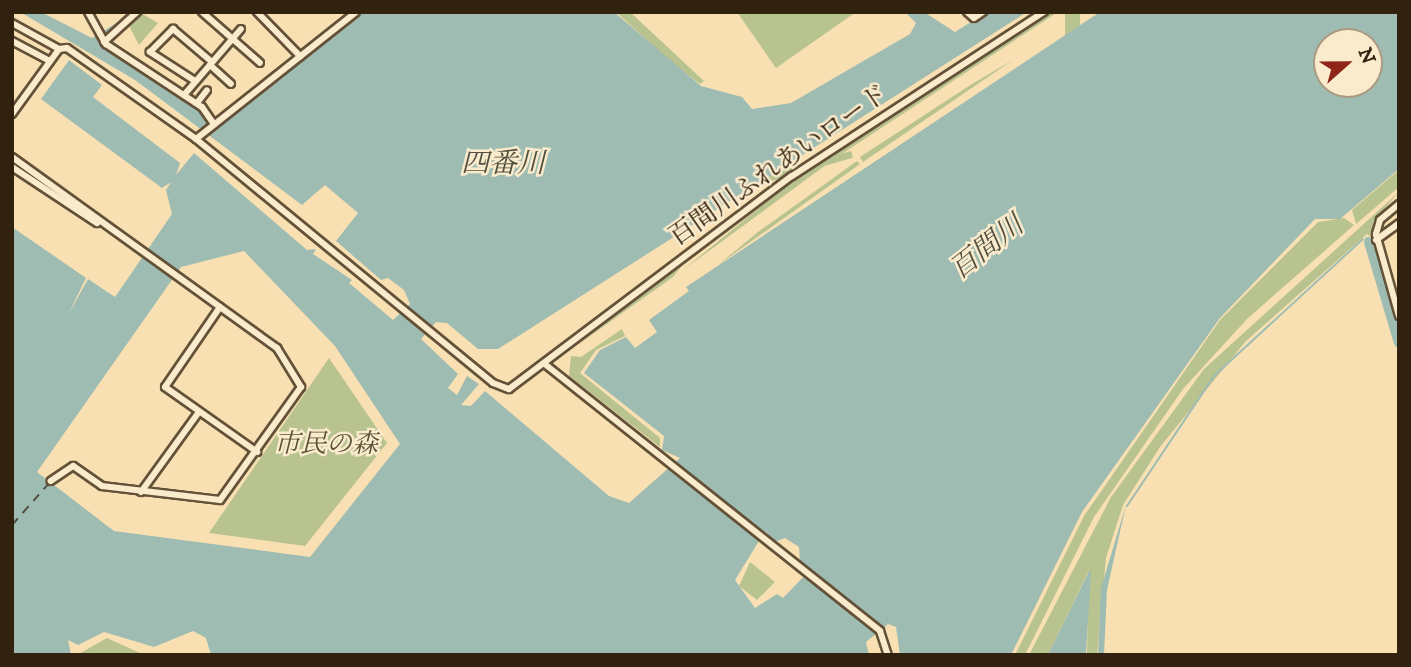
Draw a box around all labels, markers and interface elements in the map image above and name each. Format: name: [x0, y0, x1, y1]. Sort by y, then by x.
north arrow: [1313, 28, 1383, 98]
text: N: [1353, 45, 1380, 67]
street label: 百間川ふれあいロード: [664, 79, 894, 253]
water label: 四番川: [461, 147, 545, 181]
water label: 百間川: [944, 209, 1030, 287]
park label: 市民の森: [274, 429, 378, 461]

